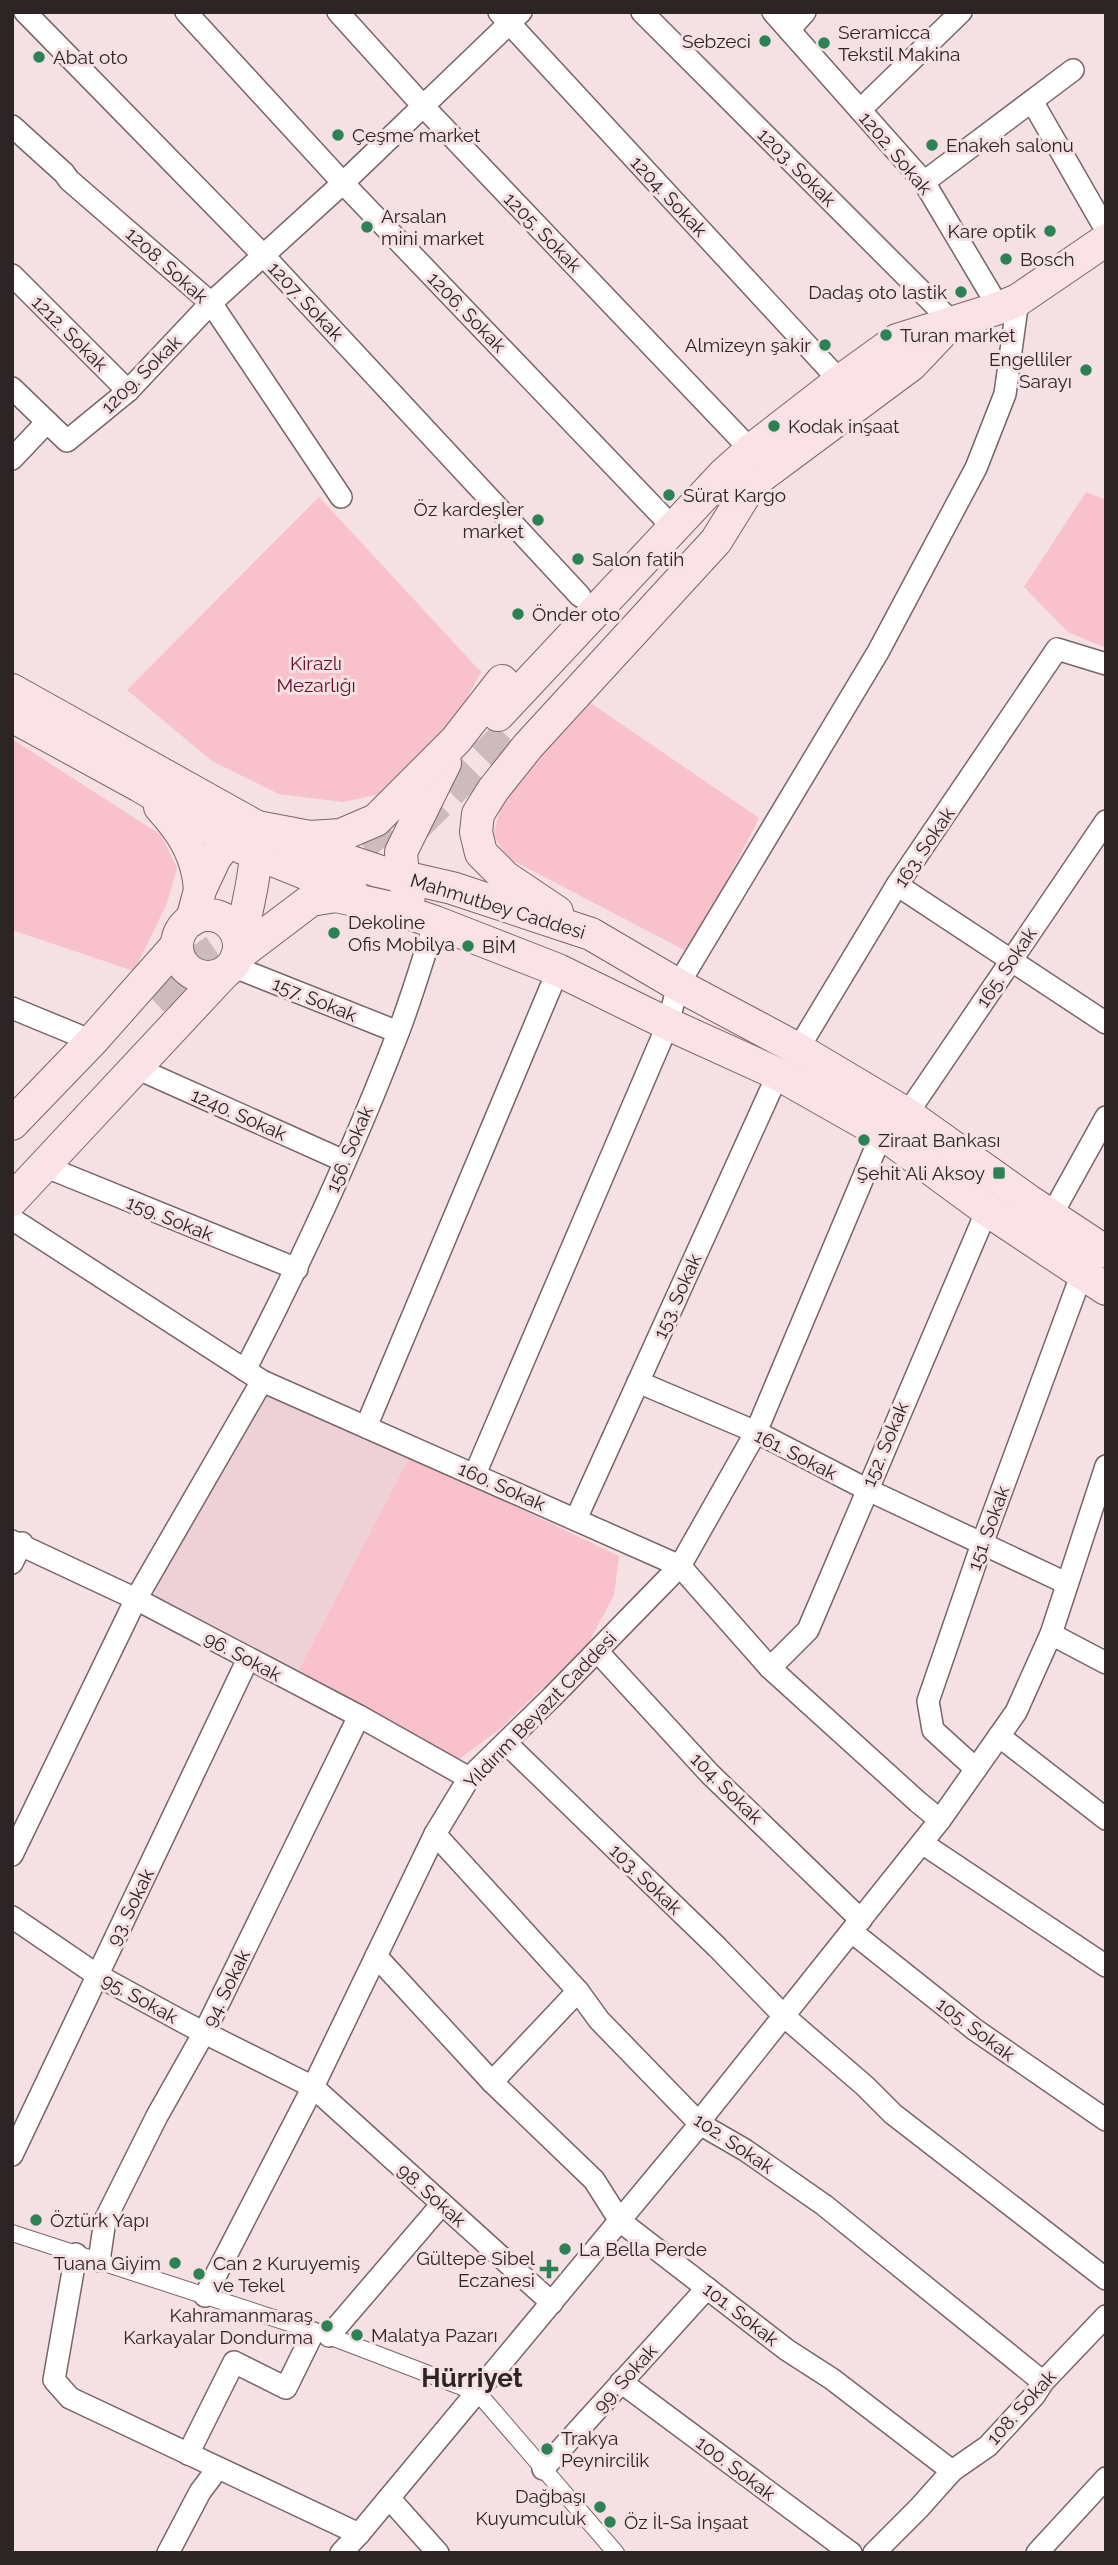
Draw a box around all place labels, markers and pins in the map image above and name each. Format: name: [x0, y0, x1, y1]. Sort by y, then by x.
place label: Seramicca Tekstil Makina: [838, 21, 960, 65]
place label: Sebzeci: [682, 30, 751, 52]
marker: Sebzeci: [757, 33, 773, 49]
marker: Seramicca Tekstil Makina: [816, 35, 832, 51]
place label: Abat oto: [53, 46, 128, 68]
marker: Abat oto: [31, 49, 47, 65]
place label: Çeşme market: [352, 124, 481, 146]
marker: Çeşme market: [330, 127, 346, 143]
place label: Enakeh salonu: [946, 134, 1074, 156]
marker: Enakeh salonu: [924, 137, 940, 153]
place label: Arsalan mini market: [381, 205, 485, 249]
marker: Arsalan mini market: [359, 219, 375, 235]
place label: Kare optik: [948, 220, 1036, 242]
marker: Kare optik: [1042, 223, 1058, 239]
place label: Bosch: [1020, 248, 1075, 270]
marker: Bosch: [998, 251, 1014, 267]
place label: Dadaş oto lastik: [808, 281, 947, 303]
marker: Dadaş oto lastik: [953, 284, 969, 300]
place label: Turan market: [900, 324, 1016, 346]
marker: Turan market: [878, 327, 894, 343]
place label: Almizeyn şakir: [685, 334, 811, 356]
marker: Almizeyn şakir: [817, 337, 833, 353]
place label: Engelliler Sarayı: [989, 348, 1072, 392]
marker: Engelliler Sarayı: [1078, 362, 1094, 378]
place label: Kodak inşaat: [788, 415, 900, 437]
marker: Kodak inşaat: [766, 418, 782, 434]
place label: Sürat Kargo: [683, 484, 786, 506]
marker: Sürat Kargo: [661, 487, 677, 503]
place label: Öz kardeşler market: [414, 498, 525, 542]
marker: Öz kardeşler market: [530, 512, 546, 528]
place label: Salon fatih: [592, 548, 684, 570]
marker: Salon fatih: [570, 551, 586, 567]
place label: Önder oto: [532, 603, 620, 625]
marker: Önder oto: [510, 606, 526, 622]
place label: Dekoline Ofis Mobilya: [348, 911, 455, 955]
marker: Dekoline Ofis Mobilya: [326, 925, 342, 941]
place label: BİM: [482, 935, 516, 957]
marker: BİM: [460, 938, 476, 954]
place label: Ziraat Bankası: [878, 1129, 1000, 1151]
marker: Ziraat Bankası: [856, 1132, 872, 1148]
place label: Şehit Ali Aksoy: [857, 1162, 985, 1184]
marker: Şehit Ali Aksoy: [991, 1165, 1007, 1181]
place label: Öztürk Yapı: [50, 2209, 149, 2231]
marker: Öztürk Yapı: [28, 2212, 44, 2228]
place label: La Bella Perde: [579, 2238, 707, 2260]
marker: La Bella Perde: [557, 2241, 573, 2257]
place label: Gültepe Sibel Eczanesi: [416, 2247, 536, 2291]
place label: Tuana Giyim: [53, 2252, 161, 2274]
place label: Can 2 Kuruyemiş ve Tekel: [213, 2252, 360, 2296]
marker: Tuana Giyim: [167, 2255, 183, 2271]
marker: Gültepe Sibel Eczanesi: [541, 2261, 557, 2277]
marker: Can 2 Kuruyemiş ve Tekel: [191, 2266, 207, 2282]
place label: Kahramanmaraş Karkayalar Dondurma: [123, 2304, 313, 2348]
marker: Kahramanmaraş Karkayalar Dondurma: [319, 2318, 335, 2334]
place label: Malatya Pazarı: [371, 2324, 498, 2346]
marker: Malatya Pazarı: [349, 2327, 365, 2343]
place label: Trakya Peynircilik: [561, 2427, 649, 2471]
marker: Trakya Peynircilik: [539, 2441, 555, 2457]
place label: Dağbaşı Kuyumculuk: [476, 2485, 586, 2529]
marker: Dağbaşı Kuyumculuk: [592, 2499, 608, 2515]
place label: Öz İl-Sa İnşaat: [624, 2511, 749, 2533]
marker: Öz İl-Sa İnşaat: [602, 2514, 618, 2530]

